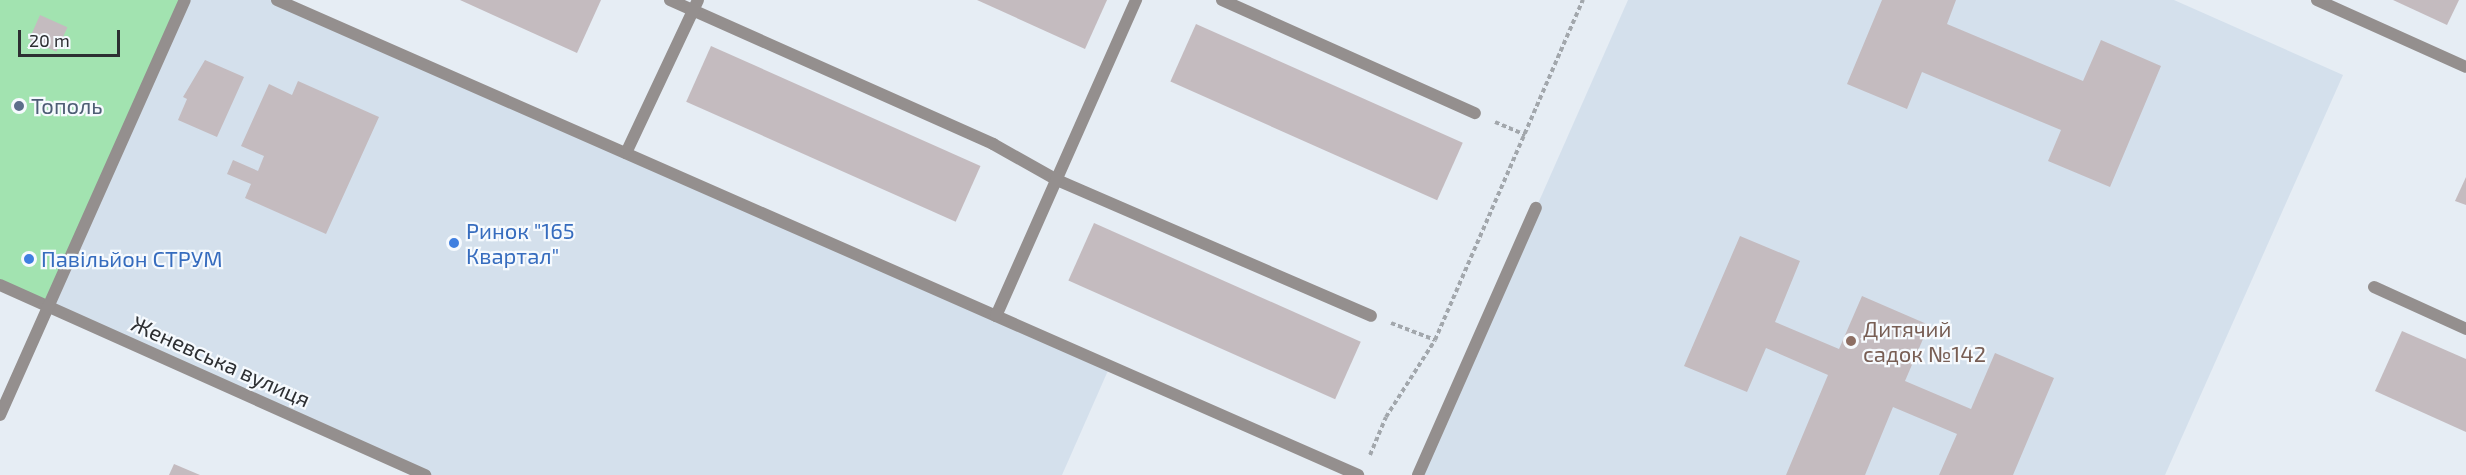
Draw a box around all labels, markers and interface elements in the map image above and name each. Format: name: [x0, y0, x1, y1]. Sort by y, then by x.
scale bar: [21, 18, 123, 56]
text: 20 m: [29, 29, 70, 51]
place label: Тополь: [31, 93, 103, 119]
marker: Тополь: [12, 99, 26, 113]
place label: Ринок "165 Квартал": [466, 217, 575, 268]
marker: Ринок "165 Квартал": [447, 236, 461, 250]
place label: Павільйон СТРУМ: [41, 246, 222, 272]
marker: Павільйон СТРУМ: [22, 252, 36, 266]
street label: Женевська вулиця: [128, 310, 314, 412]
place label: Дитячий садок №142: [1863, 315, 1986, 366]
marker: Дитячий садок №142: [1844, 334, 1858, 348]

